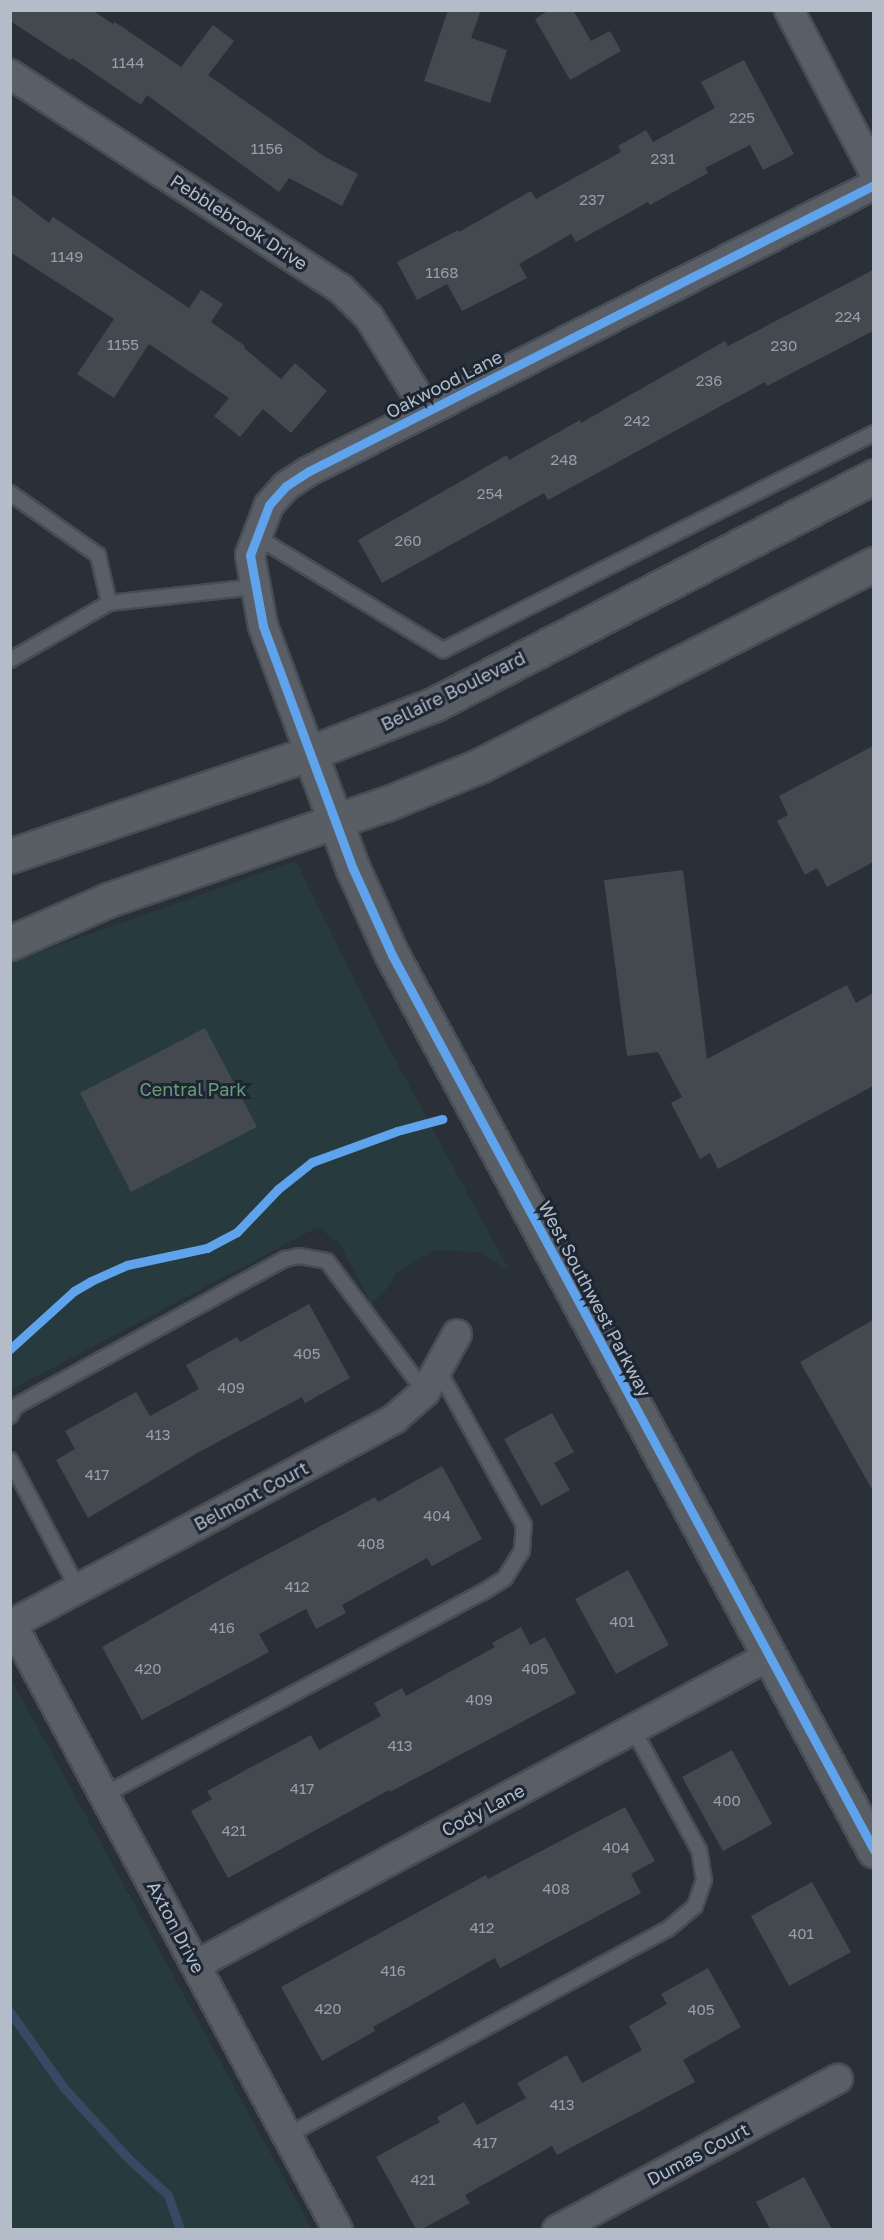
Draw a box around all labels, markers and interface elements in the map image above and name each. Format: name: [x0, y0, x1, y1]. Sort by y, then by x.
house number: 1144: [112, 54, 144, 72]
house number: 225: [729, 109, 755, 127]
house number: 1156: [251, 140, 283, 158]
house number: 231: [651, 150, 675, 168]
street label: Pebblebrook Drive: [166, 170, 312, 274]
house number: 237: [579, 191, 605, 209]
house number: 1149: [51, 248, 83, 266]
house number: 1168: [426, 264, 458, 282]
house number: 224: [835, 308, 861, 326]
house number: 1155: [107, 336, 139, 354]
house number: 230: [771, 337, 797, 355]
street label: Oakwood Lane: [382, 345, 506, 423]
house number: 236: [696, 372, 722, 390]
house number: 242: [624, 412, 650, 430]
house number: 248: [551, 451, 577, 469]
house number: 254: [477, 485, 503, 503]
house number: 260: [394, 532, 422, 550]
street label: Bellaire Boulevard: [377, 647, 529, 735]
park label: Central Park: [139, 1078, 247, 1100]
street label: West Southwest Parkway: [534, 1197, 656, 1401]
house number: 405: [293, 1345, 321, 1363]
house number: 409: [217, 1379, 245, 1397]
house number: 413: [145, 1426, 171, 1444]
street label: Belmont Court: [190, 1457, 312, 1535]
house number: 417: [85, 1466, 109, 1484]
house number: 404: [423, 1507, 451, 1525]
house number: 408: [357, 1535, 385, 1553]
house number: 412: [284, 1578, 310, 1596]
house number: 401: [609, 1613, 635, 1631]
house number: 416: [209, 1619, 235, 1637]
house number: 420: [134, 1660, 162, 1678]
house number: 405: [521, 1660, 549, 1678]
house number: 409: [465, 1691, 493, 1709]
house number: 413: [387, 1737, 413, 1755]
street label: Cody Lane: [438, 1779, 528, 1841]
house number: 417: [290, 1780, 314, 1798]
house number: 400: [713, 1792, 741, 1810]
house number: 421: [221, 1822, 247, 1840]
house number: 404: [602, 1839, 630, 1857]
street label: Axton Drive: [143, 1877, 209, 1977]
house number: 408: [542, 1880, 570, 1898]
house number: 412: [469, 1919, 495, 1937]
house number: 401: [788, 1925, 814, 1943]
house number: 416: [380, 1962, 406, 1980]
house number: 420: [314, 2000, 342, 2018]
house number: 405: [687, 2001, 715, 2019]
house number: 413: [549, 2096, 575, 2114]
street label: Dumas Court: [643, 2118, 753, 2190]
house number: 417: [473, 2134, 497, 2152]
house number: 421: [410, 2171, 436, 2189]

